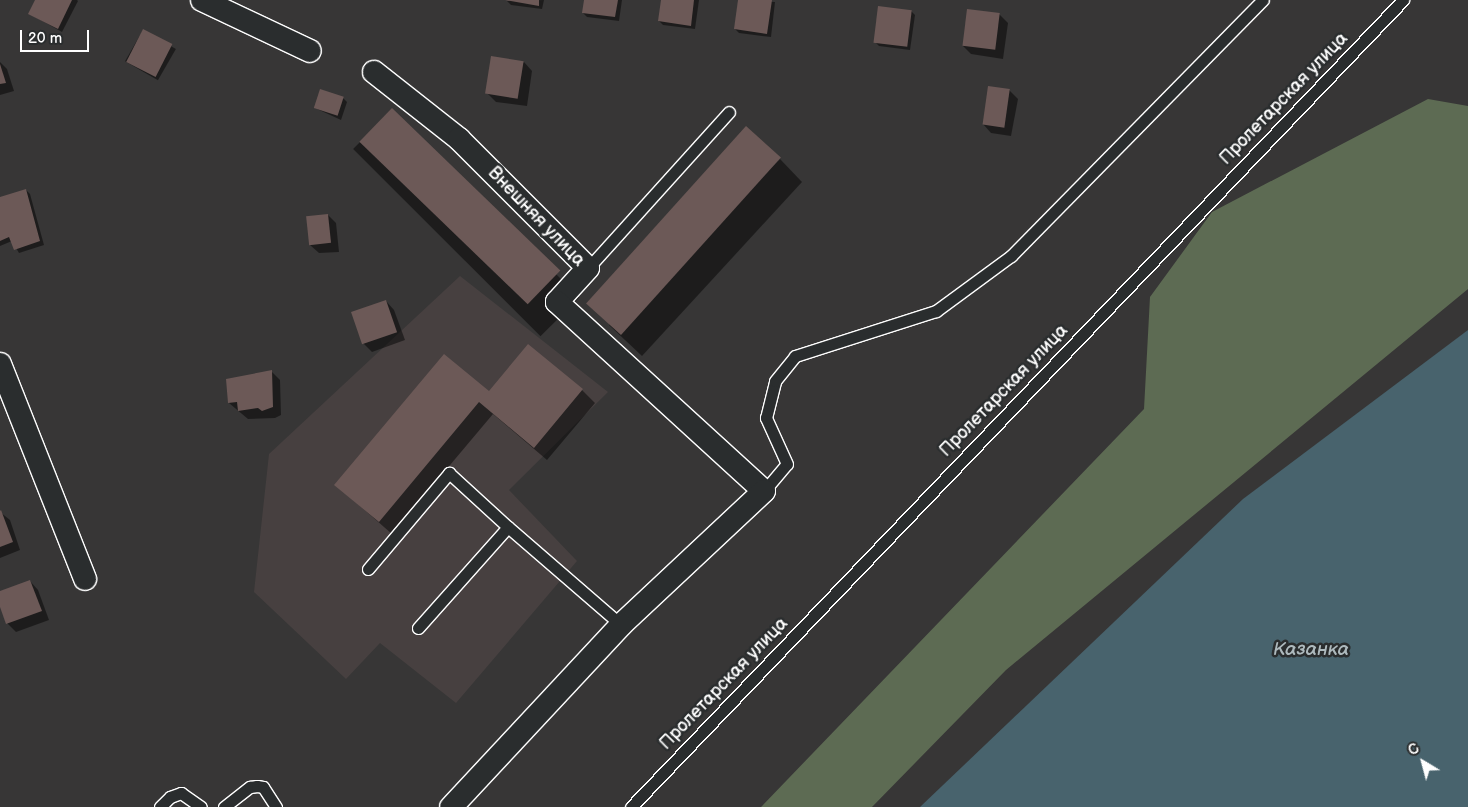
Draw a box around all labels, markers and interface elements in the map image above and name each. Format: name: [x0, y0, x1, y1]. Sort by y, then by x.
scale bar: [22, 20, 91, 52]
street label: Пролетарская улица: [1215, 28, 1353, 170]
text: 20 m: [28, 29, 62, 48]
street label: Внешняя улица: [483, 163, 589, 271]
street label: Пролетарская улица: [935, 320, 1073, 462]
street label: Пролетарская улица: [655, 613, 793, 755]
water label: Казанка: [1273, 639, 1349, 661]
north arrow: [1398, 737, 1448, 787]
text: С: [1405, 740, 1423, 759]

